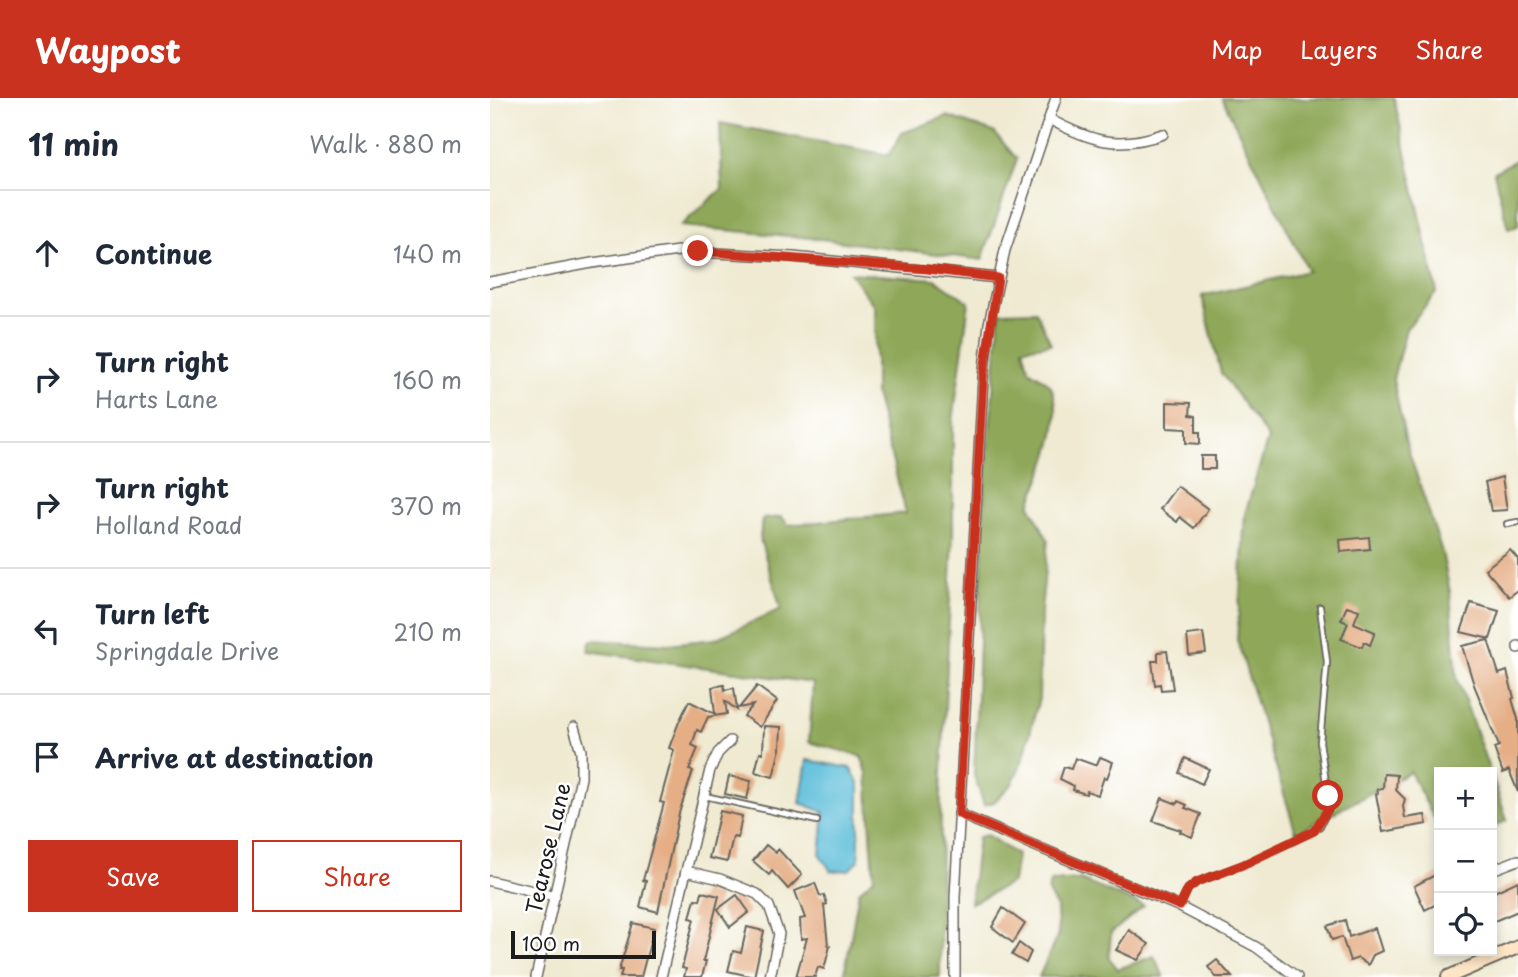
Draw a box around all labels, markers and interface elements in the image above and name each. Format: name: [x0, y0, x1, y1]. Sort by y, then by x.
text: Waypost: [35, 24, 181, 74]
text: Map: [1211, 31, 1262, 67]
text: Layers: [1300, 31, 1377, 67]
text: Share: [1415, 31, 1483, 67]
text: 11 min: [28, 121, 119, 166]
text: Walk · 880 m: [309, 126, 462, 161]
icon: ahead: [28, 234, 66, 272]
text: Continue: [95, 234, 212, 273]
route end: [682, 235, 713, 266]
text: 140 m: [393, 236, 462, 271]
text: Turn right: [95, 342, 229, 381]
icon: right: [28, 360, 66, 398]
text: 160 m: [393, 362, 462, 397]
text: Harts Lane: [95, 381, 218, 416]
text: Turn right: [95, 468, 229, 507]
icon: right: [28, 486, 66, 524]
text: 370 m: [389, 488, 462, 523]
text: Holland Road: [95, 507, 242, 542]
text: Turn left: [95, 594, 210, 633]
icon: left: [28, 612, 66, 650]
text: 210 m: [394, 614, 462, 649]
text: Springdale Drive: [95, 633, 279, 668]
icon: arrive: [28, 738, 66, 776]
text: Arrive at destination: [95, 738, 374, 777]
map controls: [1434, 767, 1497, 956]
button: +: [1434, 767, 1497, 830]
street label: Tearose Lane: [516, 779, 578, 917]
route start: [1312, 780, 1343, 811]
button: −: [1434, 830, 1497, 893]
button: Save: [28, 840, 238, 912]
button: Share: [252, 840, 462, 912]
button: locate: [1434, 893, 1497, 956]
scale bar: [511, 928, 656, 960]
text: 100 m: [522, 929, 580, 957]

